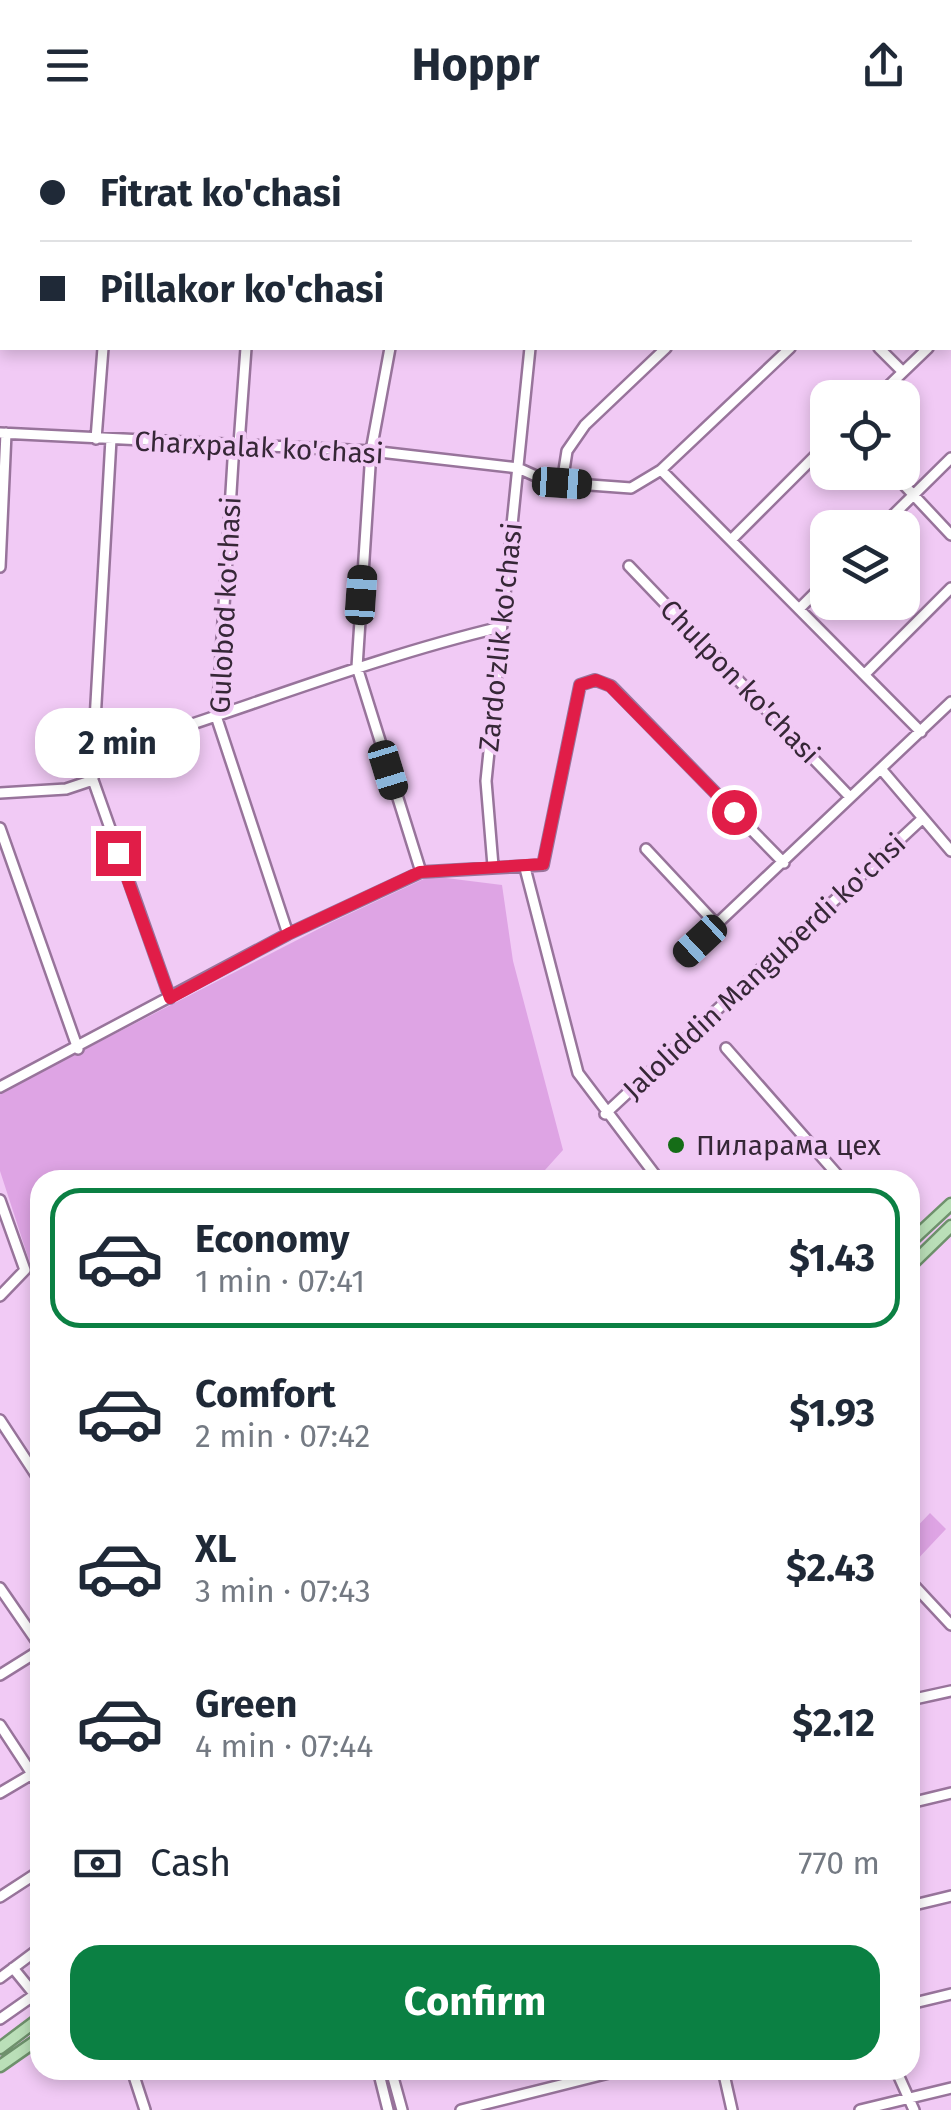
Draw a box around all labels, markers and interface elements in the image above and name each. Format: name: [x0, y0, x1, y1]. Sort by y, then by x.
icon: menu: [40, 38, 95, 93]
text: Hoppr: [411, 38, 540, 92]
icon: share: [856, 38, 911, 93]
text: Fitrat ko'chasi: [100, 170, 342, 216]
text: Pillakor ko'chasi: [100, 266, 384, 312]
map controls: [810, 380, 920, 620]
button: locate: [810, 380, 920, 490]
street label: Charxpalak ko'chasi: [134, 424, 384, 471]
car: [531, 466, 593, 500]
street label: Gulobod ko'chasi: [203, 496, 248, 714]
button: layers: [810, 510, 920, 620]
street label: Zardo'zlik ko'chasi: [472, 521, 529, 753]
car: [344, 564, 378, 626]
street label: Chulpon ko'chasi: [653, 593, 826, 770]
callout: 2 min: [36, 708, 200, 778]
text: 2 min: [78, 724, 157, 762]
car: [365, 737, 411, 803]
route start: [712, 790, 757, 835]
street label: Jaloliddin Manguberdi ko'chsi: [616, 827, 912, 1106]
route end: [96, 831, 141, 876]
car: [668, 910, 732, 972]
place label: Пиларама цех: [696, 1129, 881, 1162]
marker: Пиларама цех: [665, 1134, 687, 1156]
icon: car: [75, 1213, 165, 1303]
text: Economy: [195, 1216, 350, 1262]
text: $1.43: [789, 1235, 875, 1281]
text: 1 min · 07:41: [195, 1262, 365, 1300]
icon: car: [75, 1368, 165, 1458]
text: Comfort: [195, 1371, 336, 1417]
text: $1.93: [789, 1390, 875, 1436]
text: 2 min · 07:42: [195, 1417, 370, 1455]
icon: car: [75, 1523, 165, 1613]
text: XL: [195, 1526, 237, 1572]
text: $2.43: [786, 1545, 875, 1591]
text: 3 min · 07:43: [195, 1572, 371, 1610]
icon: car: [75, 1678, 165, 1768]
text: Green: [195, 1681, 298, 1727]
text: $2.12: [792, 1700, 875, 1746]
text: 4 min · 07:44: [195, 1727, 373, 1765]
icon: cash: [70, 1836, 125, 1891]
text: Cash: [150, 1840, 231, 1886]
text: 770 m: [798, 1844, 880, 1882]
button: Confirm: [70, 1945, 880, 2060]

